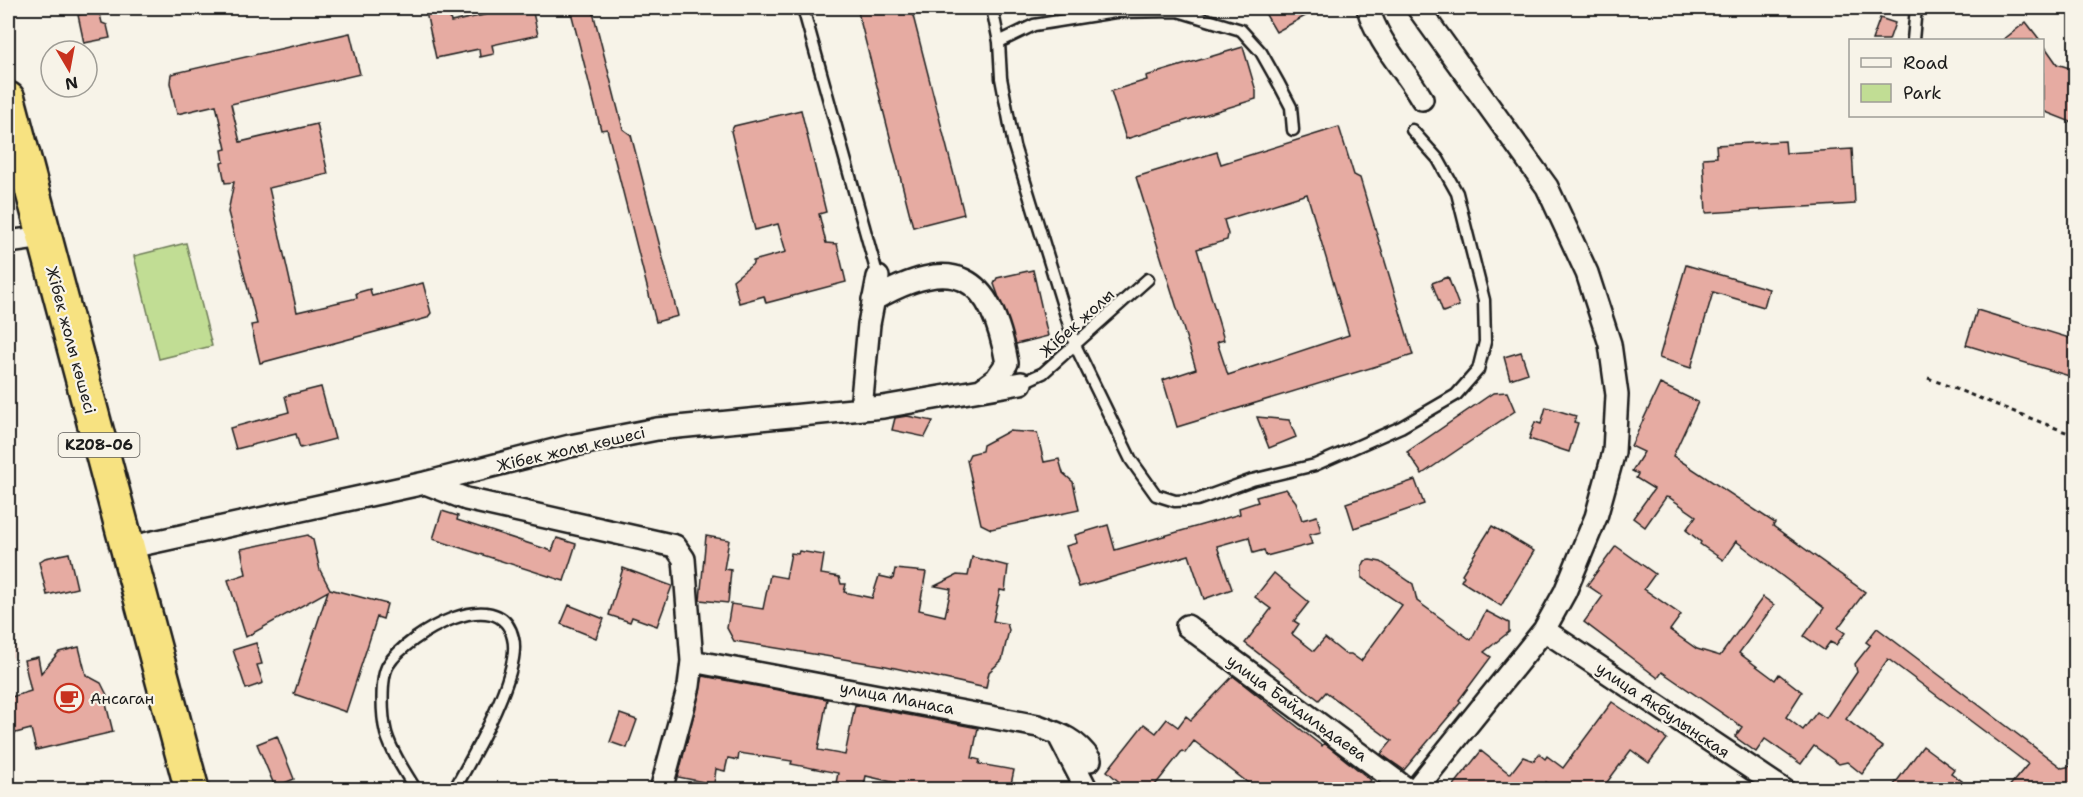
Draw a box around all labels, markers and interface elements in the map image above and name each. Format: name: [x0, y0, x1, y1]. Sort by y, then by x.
north arrow: [39, 39, 99, 99]
legend: [1849, 39, 2044, 117]
text: Road: [1903, 51, 1948, 75]
text: N: [63, 72, 80, 95]
text: Park: [1903, 81, 1942, 105]
street label: Жібек жолы көшесі: [41, 264, 101, 416]
street label: Жібек жолы: [1035, 284, 1119, 362]
street label: Жібек жолы көшесі: [495, 422, 647, 476]
road number: KZ08-06: [58, 433, 140, 457]
street label: улица Байдильдаева: [1223, 650, 1372, 766]
street label: улица Акбулынская: [1592, 657, 1734, 763]
street label: улица Манаса: [838, 677, 956, 719]
cafe icon: Ансаган: [53, 682, 85, 714]
place label: Ансаган: [90, 688, 154, 709]

